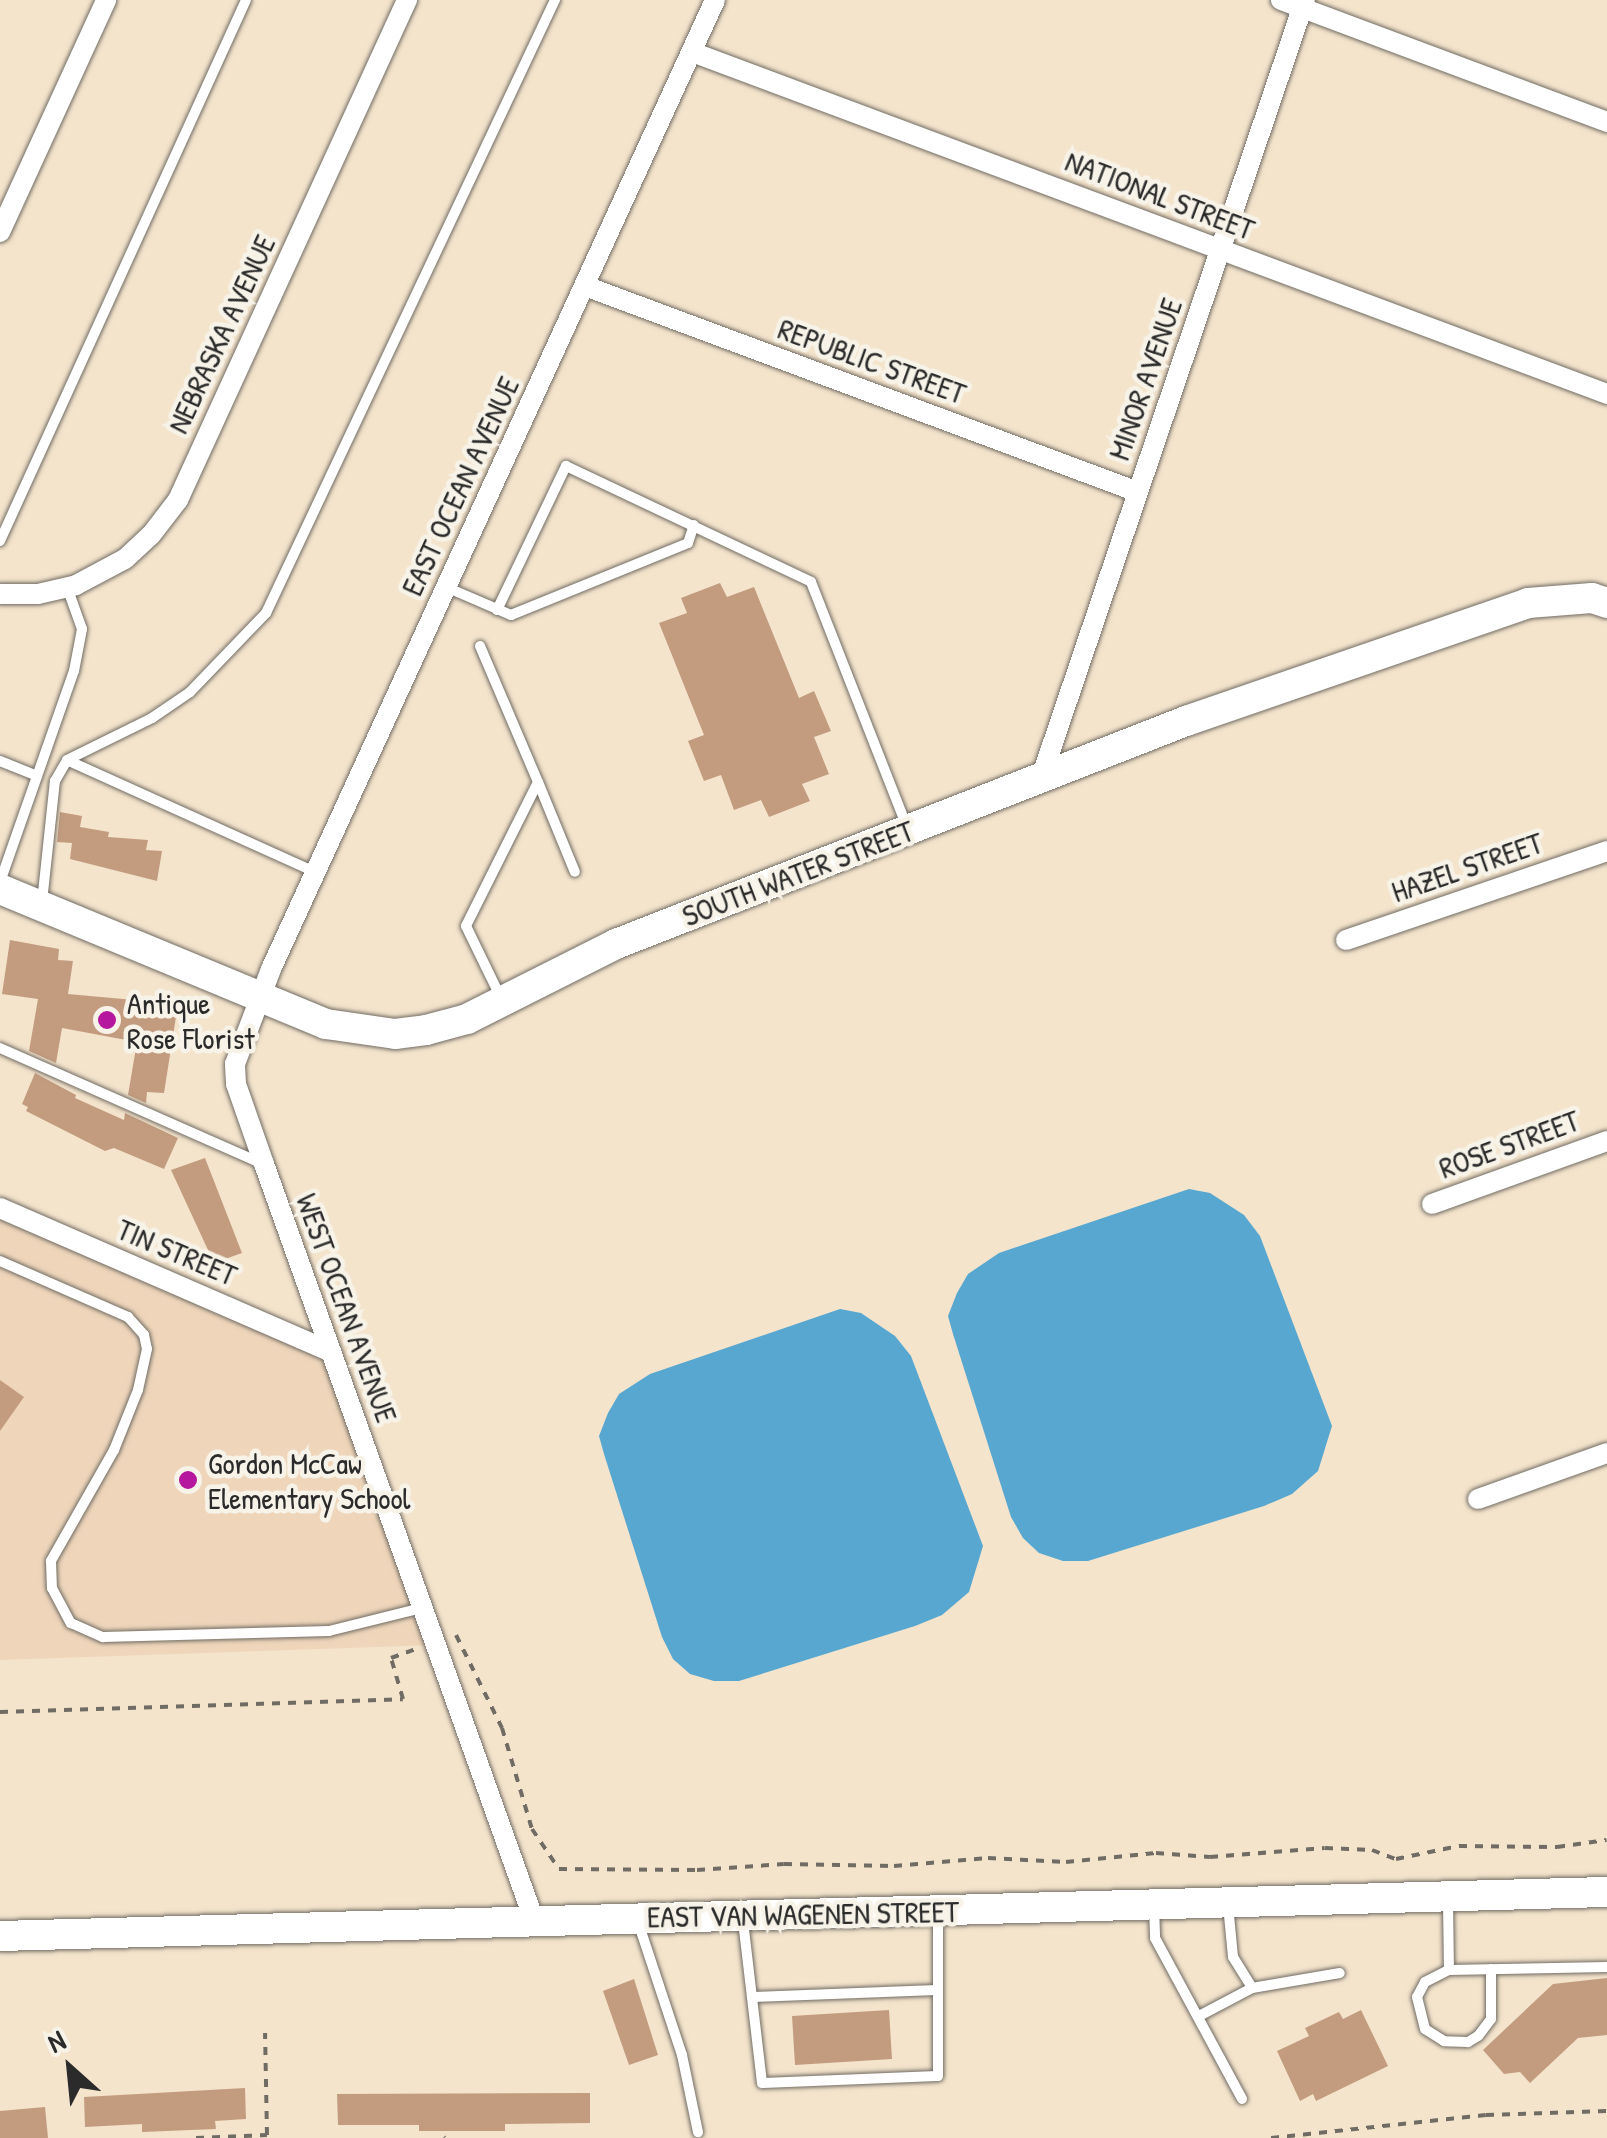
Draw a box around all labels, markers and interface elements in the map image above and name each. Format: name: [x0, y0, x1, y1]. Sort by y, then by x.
street label: NATIONAL STREET: [1061, 143, 1259, 247]
street label: NEBRASKA AVENUE: [159, 229, 283, 439]
street label: MINOR AVENUE: [1101, 293, 1189, 465]
street label: REPUBLIC STREET: [773, 310, 971, 412]
street label: EAST OCEAN AVENUE: [394, 371, 526, 601]
street label: SOUTH WATER STREET: [677, 812, 919, 934]
street label: HAZEL STREET: [1387, 824, 1547, 910]
place label: Antique Rose Florist: [127, 985, 255, 1056]
marker: Antique Rose Florist: [96, 1009, 118, 1031]
street label: ROSE STREET: [1434, 1102, 1584, 1186]
street label: WEST OCEAN AVENUE: [289, 1189, 405, 1427]
street label: TIN STREET: [112, 1211, 242, 1293]
place label: Gordon McCaw Elementary School: [208, 1445, 410, 1516]
marker: Gordon McCaw Elementary School: [177, 1469, 199, 1491]
street label: EAST VAN WAGENEN STREET: [647, 1893, 959, 1935]
north arrow: [20, 2018, 120, 2118]
text: N: [41, 2021, 72, 2062]

